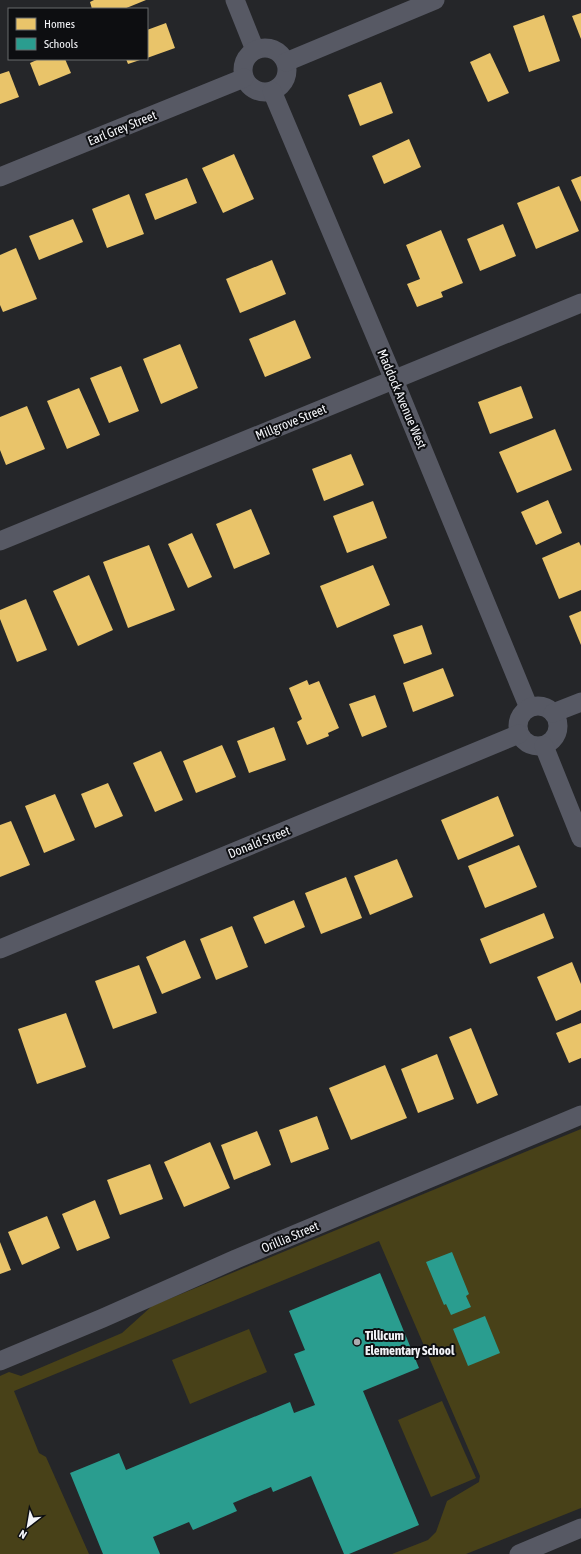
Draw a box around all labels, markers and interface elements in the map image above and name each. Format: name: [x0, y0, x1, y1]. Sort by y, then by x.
legend: [8, 8, 148, 60]
text: Homes: [44, 17, 75, 31]
text: Schools: [44, 37, 78, 51]
street label: Earl Grey Street: [85, 107, 159, 149]
street label: Maddock Avenue West: [374, 347, 430, 451]
street label: Millgrove Street: [253, 401, 329, 443]
street label: Donald Street: [226, 823, 292, 861]
street label: Orillia Street: [259, 1218, 321, 1256]
place label: Tillicum Elementary School: [365, 1328, 455, 1358]
marker: Tillicum Elementary School: [352, 1337, 362, 1347]
north arrow: [8, 1506, 48, 1546]
text: N: [17, 1528, 29, 1541]

